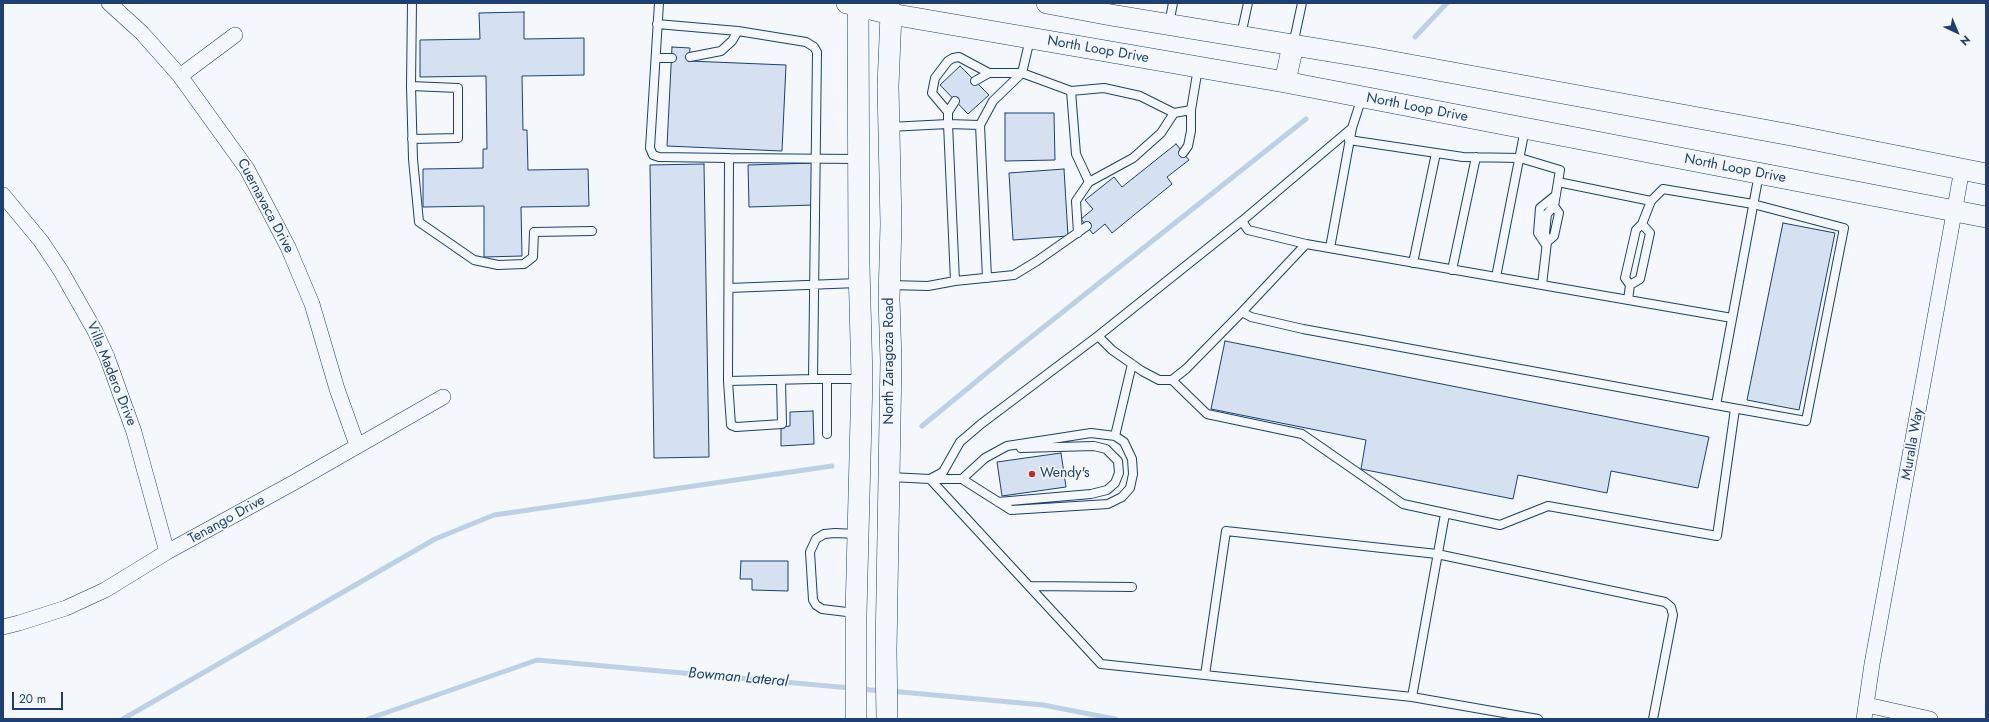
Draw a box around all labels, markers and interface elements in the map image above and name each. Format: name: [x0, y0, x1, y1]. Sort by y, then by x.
north arrow: [1937, 12, 1977, 52]
text: N: [1957, 32, 1974, 49]
street label: North Loop Drive: [1046, 33, 1150, 67]
street label: North Loop Drive: [1365, 90, 1469, 126]
street label: North Loop Drive: [1683, 151, 1787, 187]
street label: Cuernavaca Drive: [233, 156, 297, 256]
street label: North Zaragoza Road: [882, 297, 898, 425]
street label: Villa Madero Drive: [82, 319, 140, 429]
street label: Muralla Way: [1898, 407, 1928, 481]
place label: Wendy's: [1040, 466, 1090, 482]
marker: Wendy's: [1027, 469, 1037, 479]
street label: Tenango Drive: [186, 492, 268, 548]
water label: Bowman Lateral: [687, 665, 789, 691]
scale bar: [14, 684, 65, 710]
text: 20 m: [19, 690, 46, 708]

